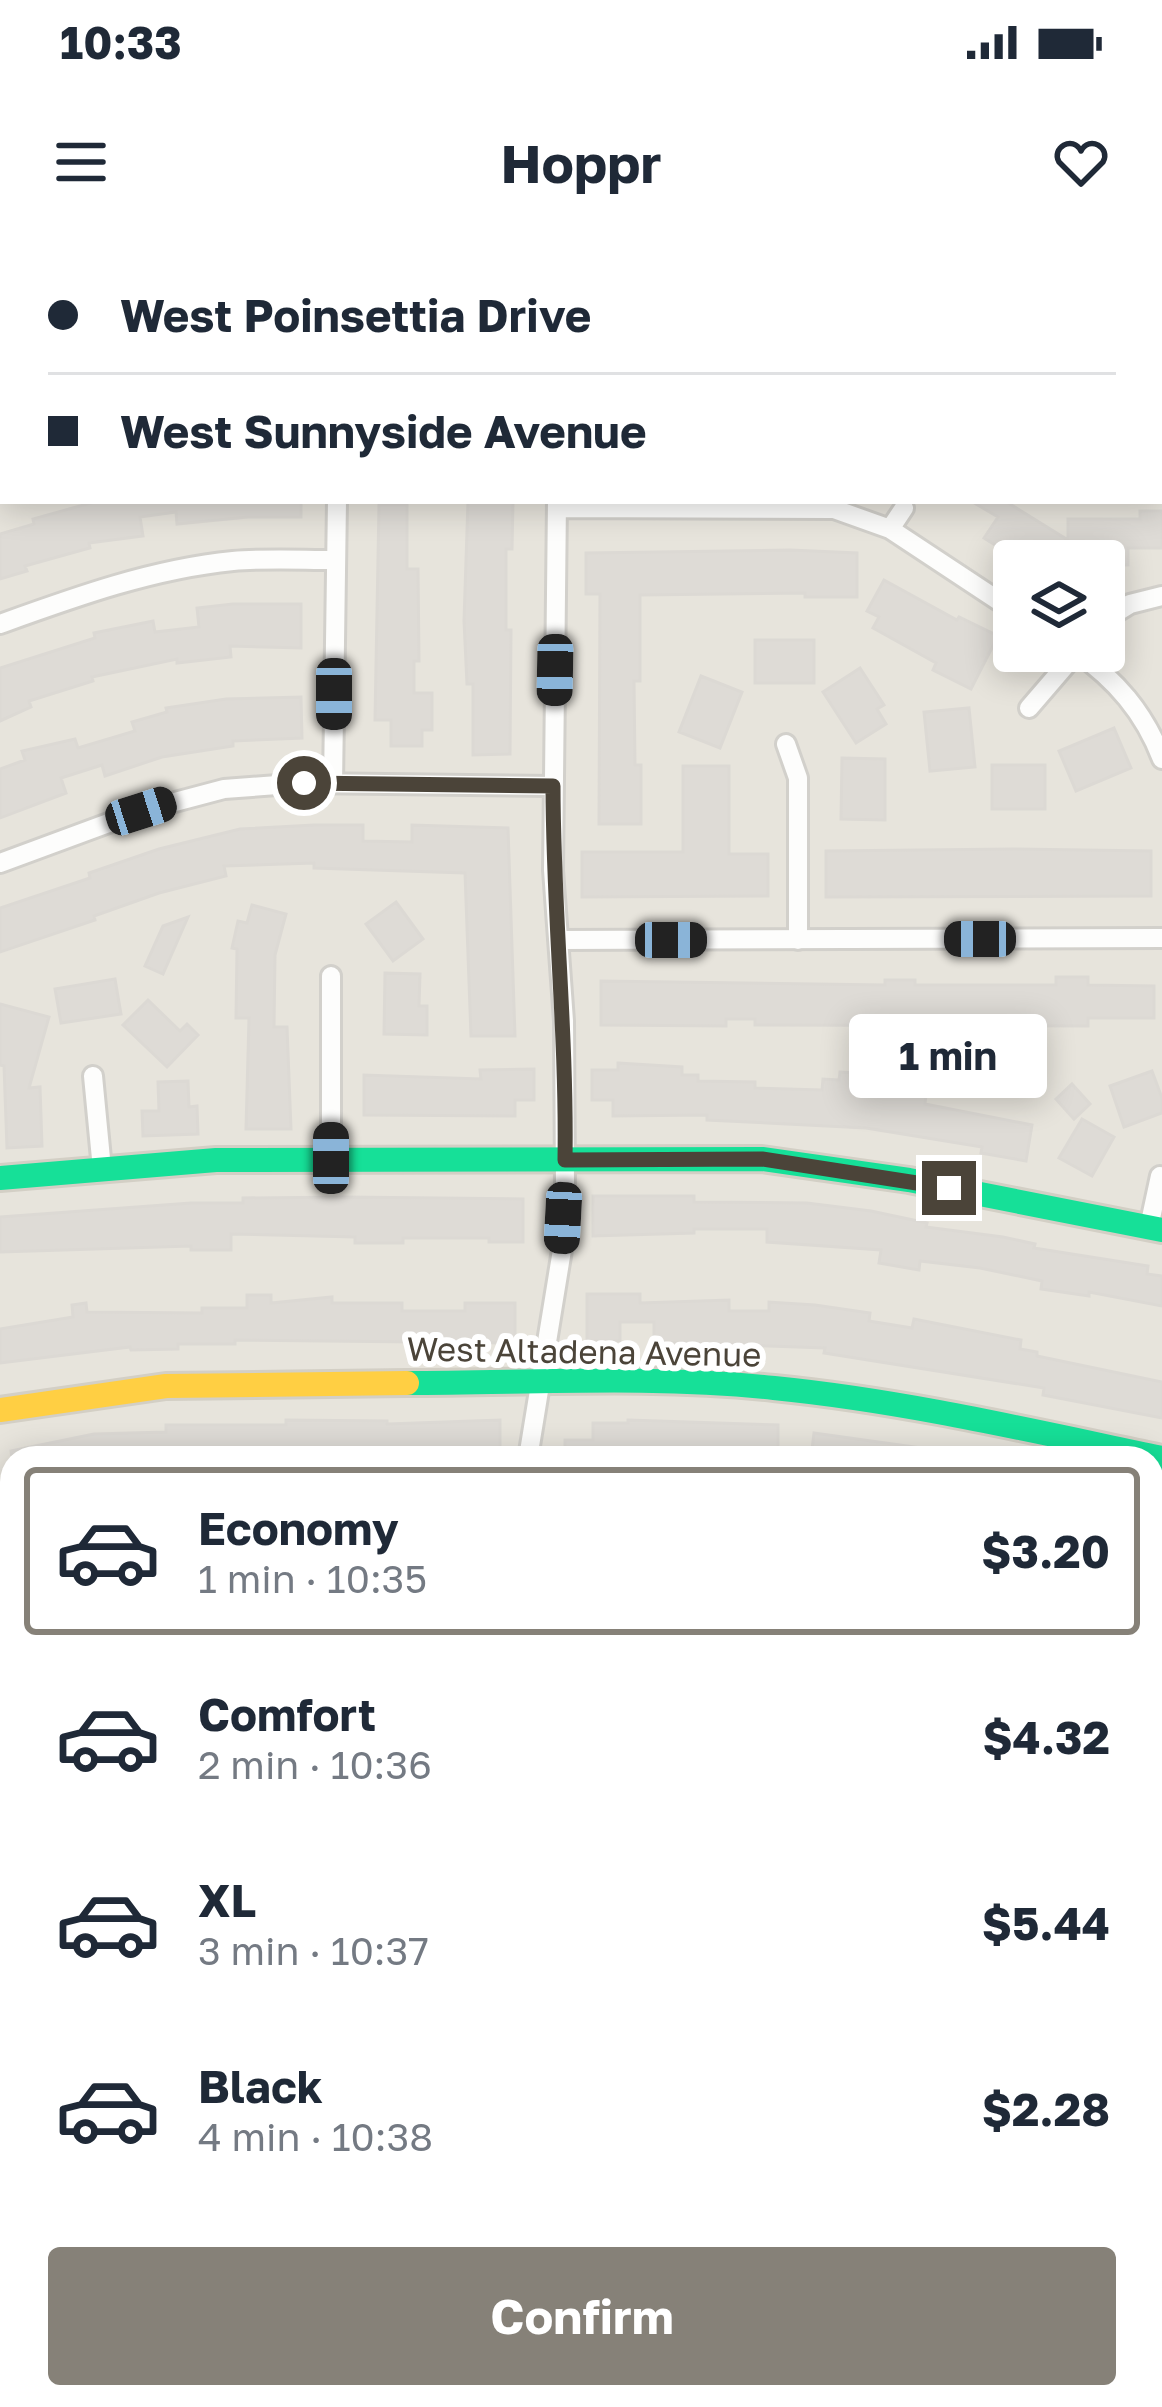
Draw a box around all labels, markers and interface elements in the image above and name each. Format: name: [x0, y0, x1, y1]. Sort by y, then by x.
text: 10:33: [60, 15, 182, 69]
icon: menu: [48, 129, 114, 195]
icon: heart: [1048, 129, 1114, 195]
text: Hoppr: [501, 130, 661, 195]
text: West Poinsettia Drive: [120, 288, 591, 342]
text: West Sunnyside Avenue: [120, 404, 646, 458]
map controls: [993, 540, 1125, 672]
button: layers: [993, 540, 1125, 672]
car: [536, 634, 574, 706]
car: [316, 658, 352, 730]
route start: [277, 756, 331, 810]
car: [101, 783, 181, 839]
car: [944, 921, 1016, 957]
car: [635, 922, 707, 958]
callout: 1 min: [850, 1014, 1048, 1098]
text: 1 min: [899, 1032, 997, 1079]
car: [313, 1122, 349, 1194]
route end: [922, 1161, 976, 1215]
car: [543, 1181, 583, 1255]
street label: West Altadena Avenue: [406, 1328, 762, 1374]
icon: car: [54, 1497, 162, 1605]
text: Economy: [198, 1501, 399, 1555]
text: $3.20: [981, 1524, 1110, 1578]
text: 1 min · 10:35: [198, 1555, 427, 1602]
icon: car: [54, 1683, 162, 1791]
text: Comfort: [198, 1687, 376, 1741]
text: $4.32: [982, 1710, 1110, 1764]
text: 2 min · 10:36: [198, 1741, 432, 1788]
icon: car: [54, 1869, 162, 1977]
text: XL: [198, 1873, 256, 1927]
text: $5.44: [982, 1896, 1110, 1950]
text: 3 min · 10:37: [198, 1927, 429, 1974]
icon: car: [54, 2055, 162, 2163]
text: Black: [198, 2059, 323, 2113]
text: $2.28: [982, 2082, 1110, 2136]
text: 4 min · 10:38: [198, 2113, 433, 2160]
button: Confirm: [48, 2247, 1116, 2385]

